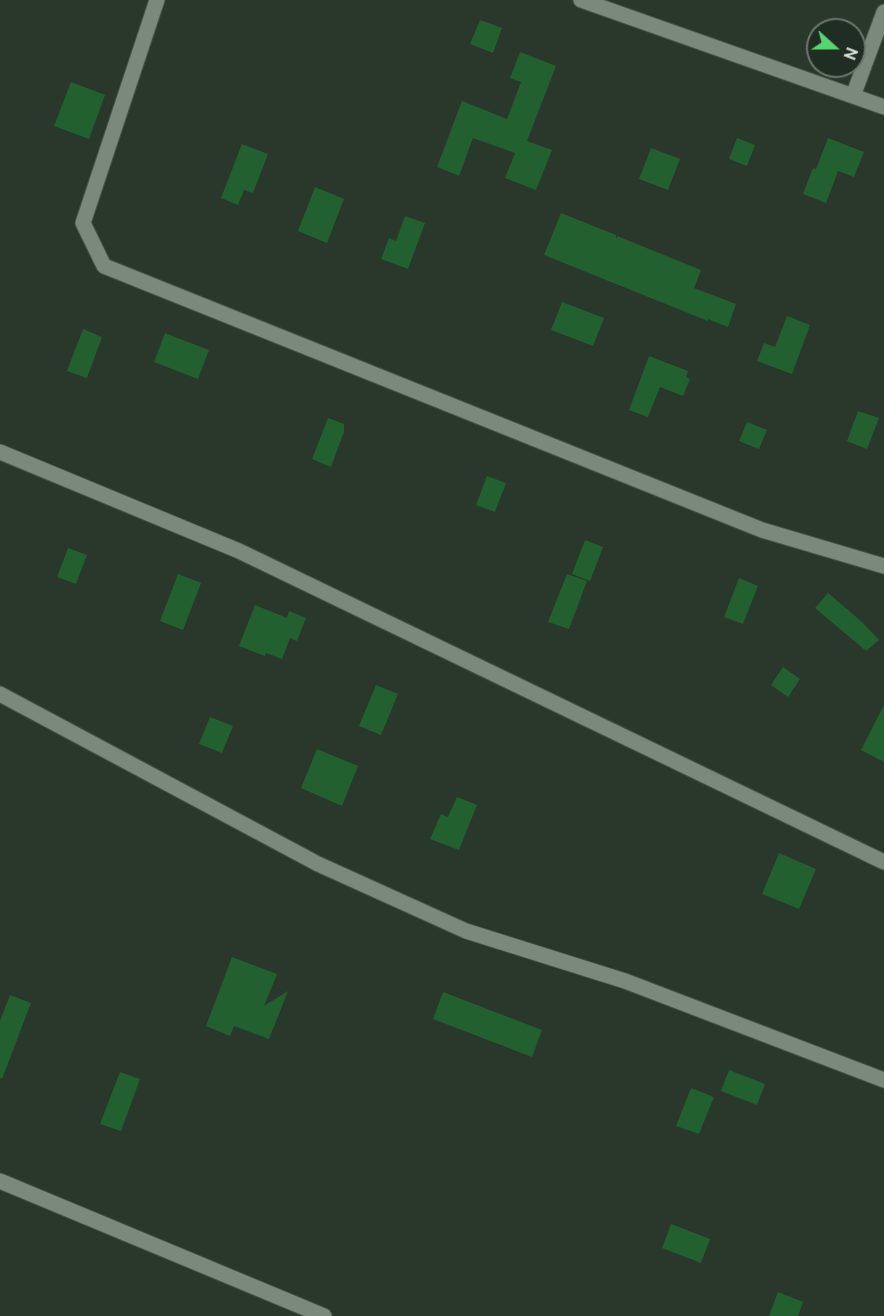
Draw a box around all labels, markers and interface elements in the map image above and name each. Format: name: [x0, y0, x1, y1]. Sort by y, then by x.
north arrow: [806, 18, 866, 78]
text: N: [840, 45, 861, 63]

